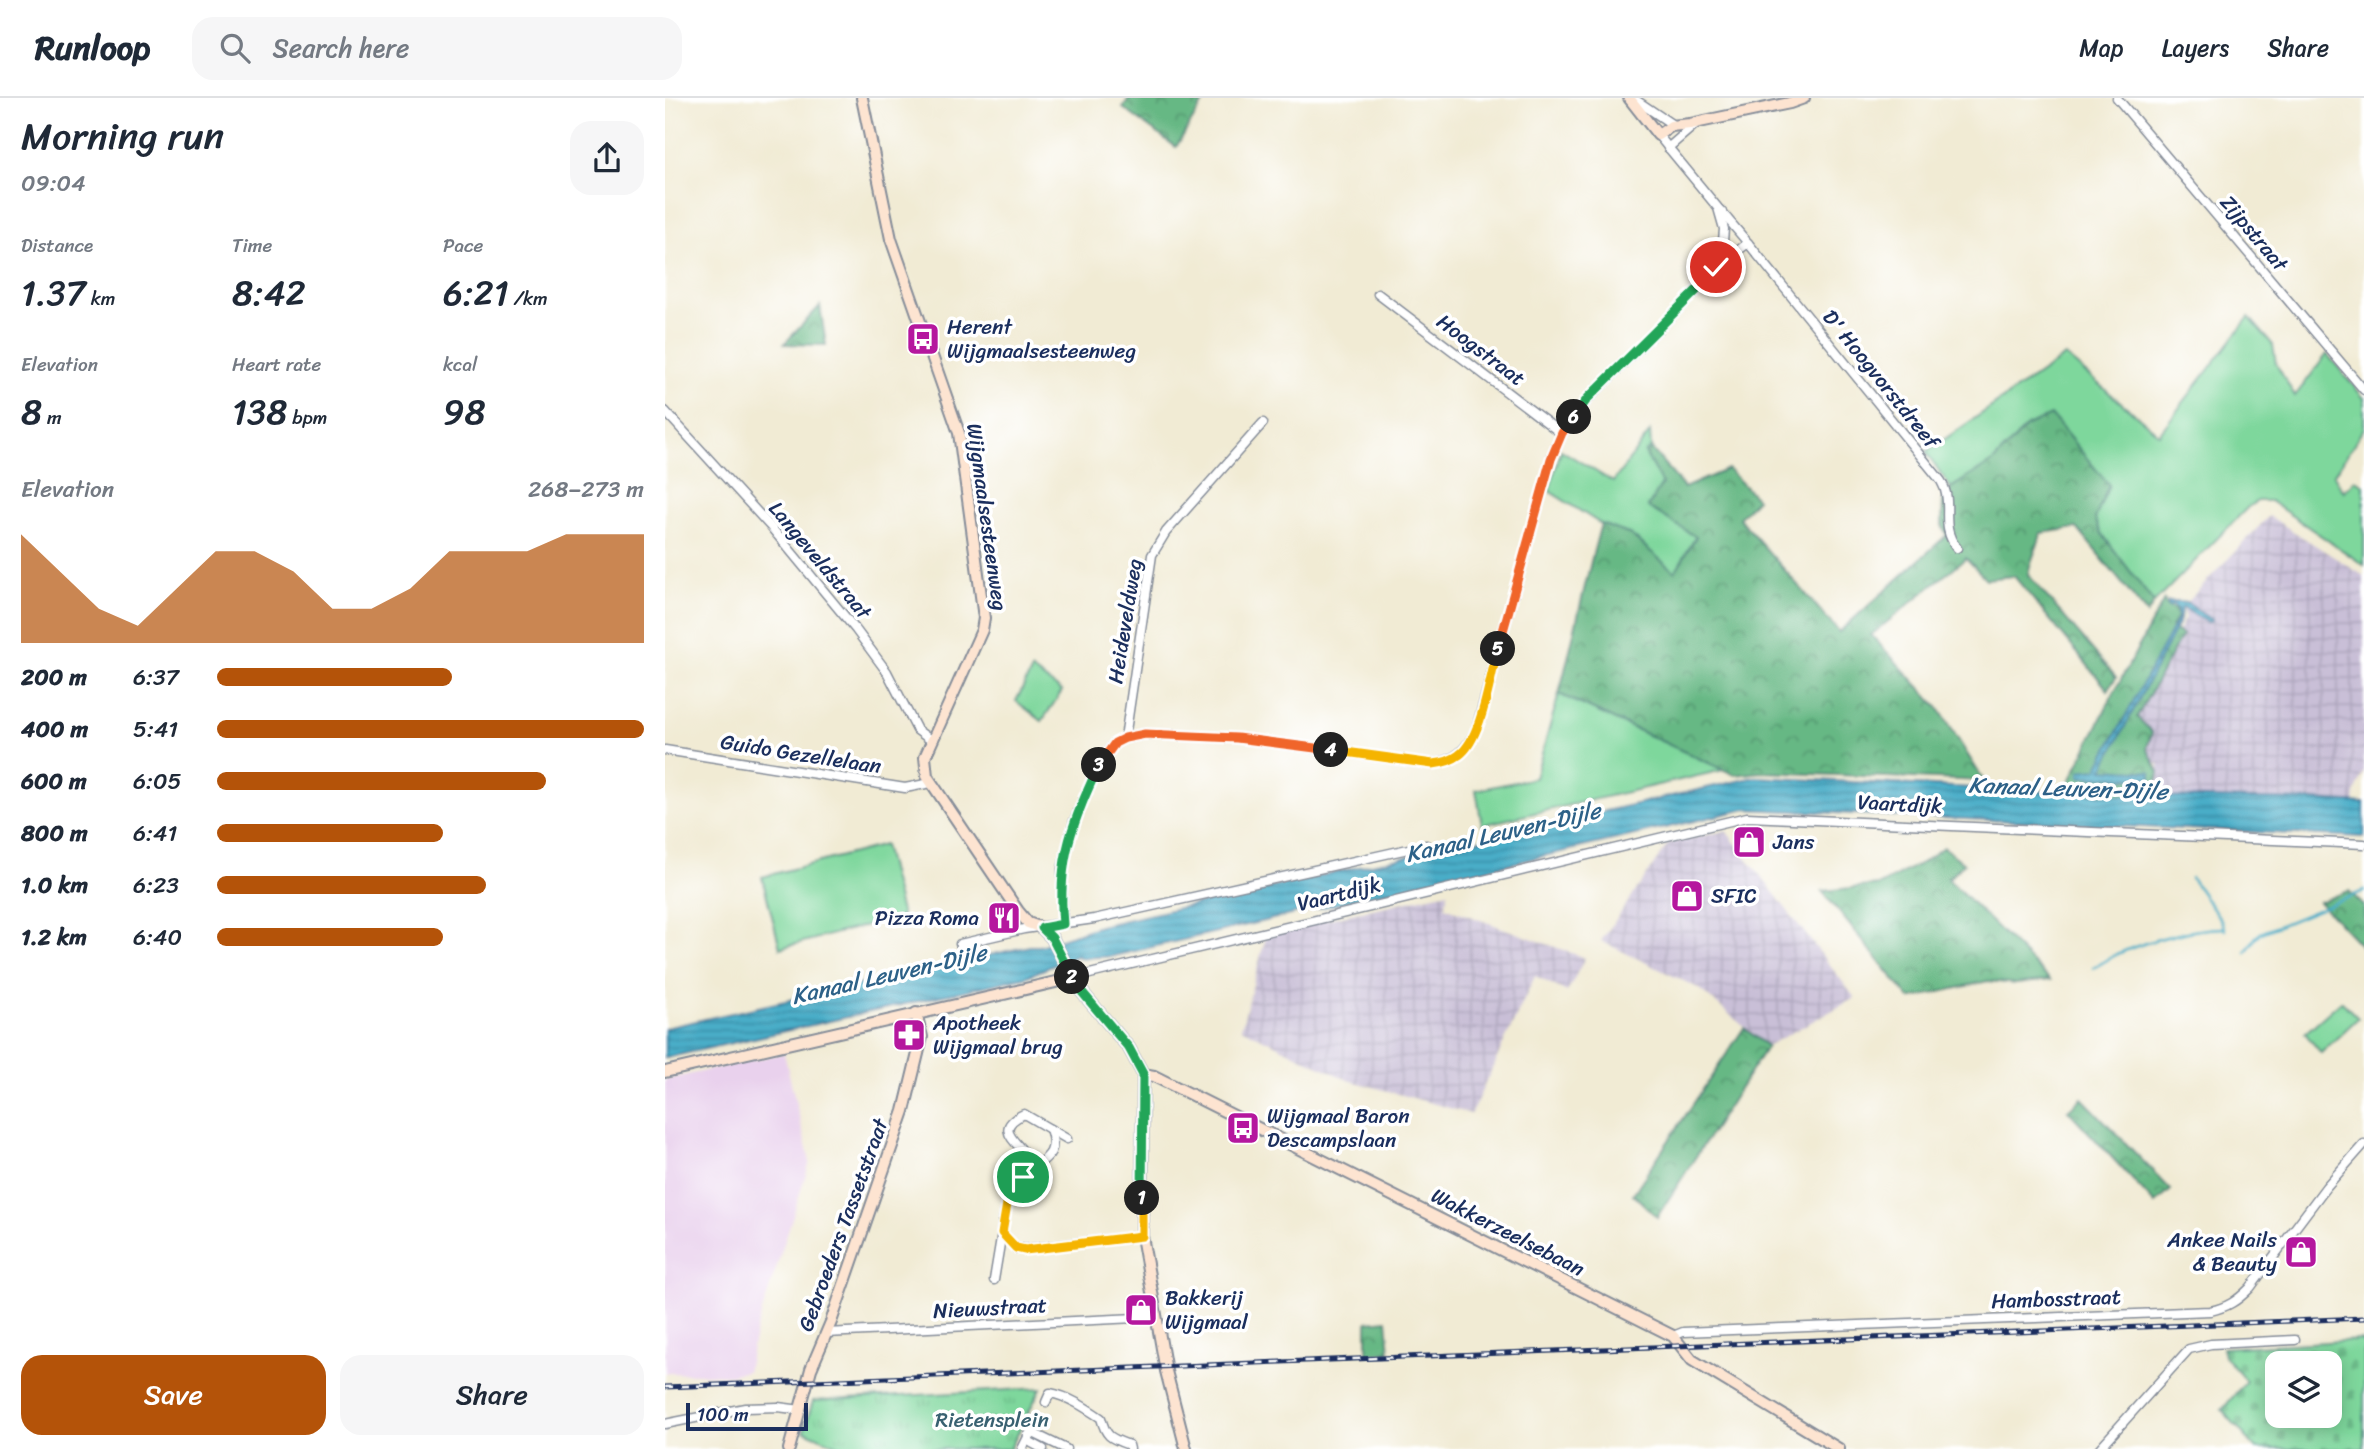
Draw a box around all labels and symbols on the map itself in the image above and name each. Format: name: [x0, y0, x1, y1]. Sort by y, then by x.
street label: Zijpstraat: [2210, 186, 2299, 281]
pin: [1686, 237, 1746, 297]
street label: D' Hoogvorstdreef: [1813, 301, 1951, 460]
street label: Hoogstraat: [1428, 304, 1534, 396]
place label: Herent Wijgmaalsesteenweg: [947, 308, 1136, 370]
bus stop icon: Herent Wijgmaalsesteenweg: [904, 320, 942, 358]
pin: 6: [1557, 400, 1591, 434]
street label: Wijgmaalsesteenweg: [955, 421, 1019, 614]
street label: Langeveldstraat: [759, 492, 882, 629]
street label: Heideveldweg: [1096, 556, 1154, 686]
pin: 5: [1481, 632, 1515, 666]
street label: Guido Gezellelaan: [718, 723, 884, 785]
pin: 4: [1313, 732, 1349, 768]
pin: 3: [1081, 748, 1117, 782]
water label: Kanaal Leuven-Dijle: [1968, 765, 2170, 813]
street label: Vaartdijk: [1857, 783, 1943, 825]
water label: Kanaal Leuven-Dijle: [1401, 790, 1607, 875]
shop icon: Jans: [1730, 823, 1768, 861]
place label: Jans: [1772, 823, 1815, 861]
street label: Vaartdijk: [1293, 865, 1385, 923]
shop icon: SFIC: [1668, 877, 1706, 915]
place label: SFIC: [1711, 877, 1757, 915]
place label: Pizza Roma: [875, 899, 979, 937]
restaurant icon: Pizza Roma: [985, 899, 1023, 937]
water label: Kanaal Leuven-Dijle: [787, 932, 993, 1017]
pin: 2: [1055, 960, 1089, 994]
place label: Apotheek Wijgmaal brug: [932, 1004, 1063, 1066]
pharmacy icon: Apotheek Wijgmaal brug: [890, 1016, 928, 1054]
place label: Wijgmaal Baron Descampslaan: [1267, 1097, 1410, 1159]
bus stop icon: Wijgmaal Baron Descampslaan: [1224, 1109, 1262, 1147]
street label: Gebroeders Tassetstraat: [787, 1112, 900, 1337]
pin: [993, 1147, 1053, 1207]
street label: Wakkerzeelsebaan: [1424, 1177, 1592, 1287]
pin: 1: [1125, 1180, 1159, 1216]
place label: Ankee Nails & Beauty: [2166, 1221, 2277, 1283]
shop icon: Ankee Nails & Beauty: [2282, 1233, 2320, 1271]
street label: Hambosstraat: [1991, 1278, 2121, 1320]
place label: Bakkerij Wijgmaal: [1165, 1279, 1249, 1341]
street label: Nieuwstraat: [932, 1286, 1048, 1330]
shop icon: Bakkerij Wijgmaal: [1122, 1291, 1160, 1329]
scale bar: [686, 1400, 809, 1432]
park label: Rietensplein: [935, 1401, 1049, 1439]

